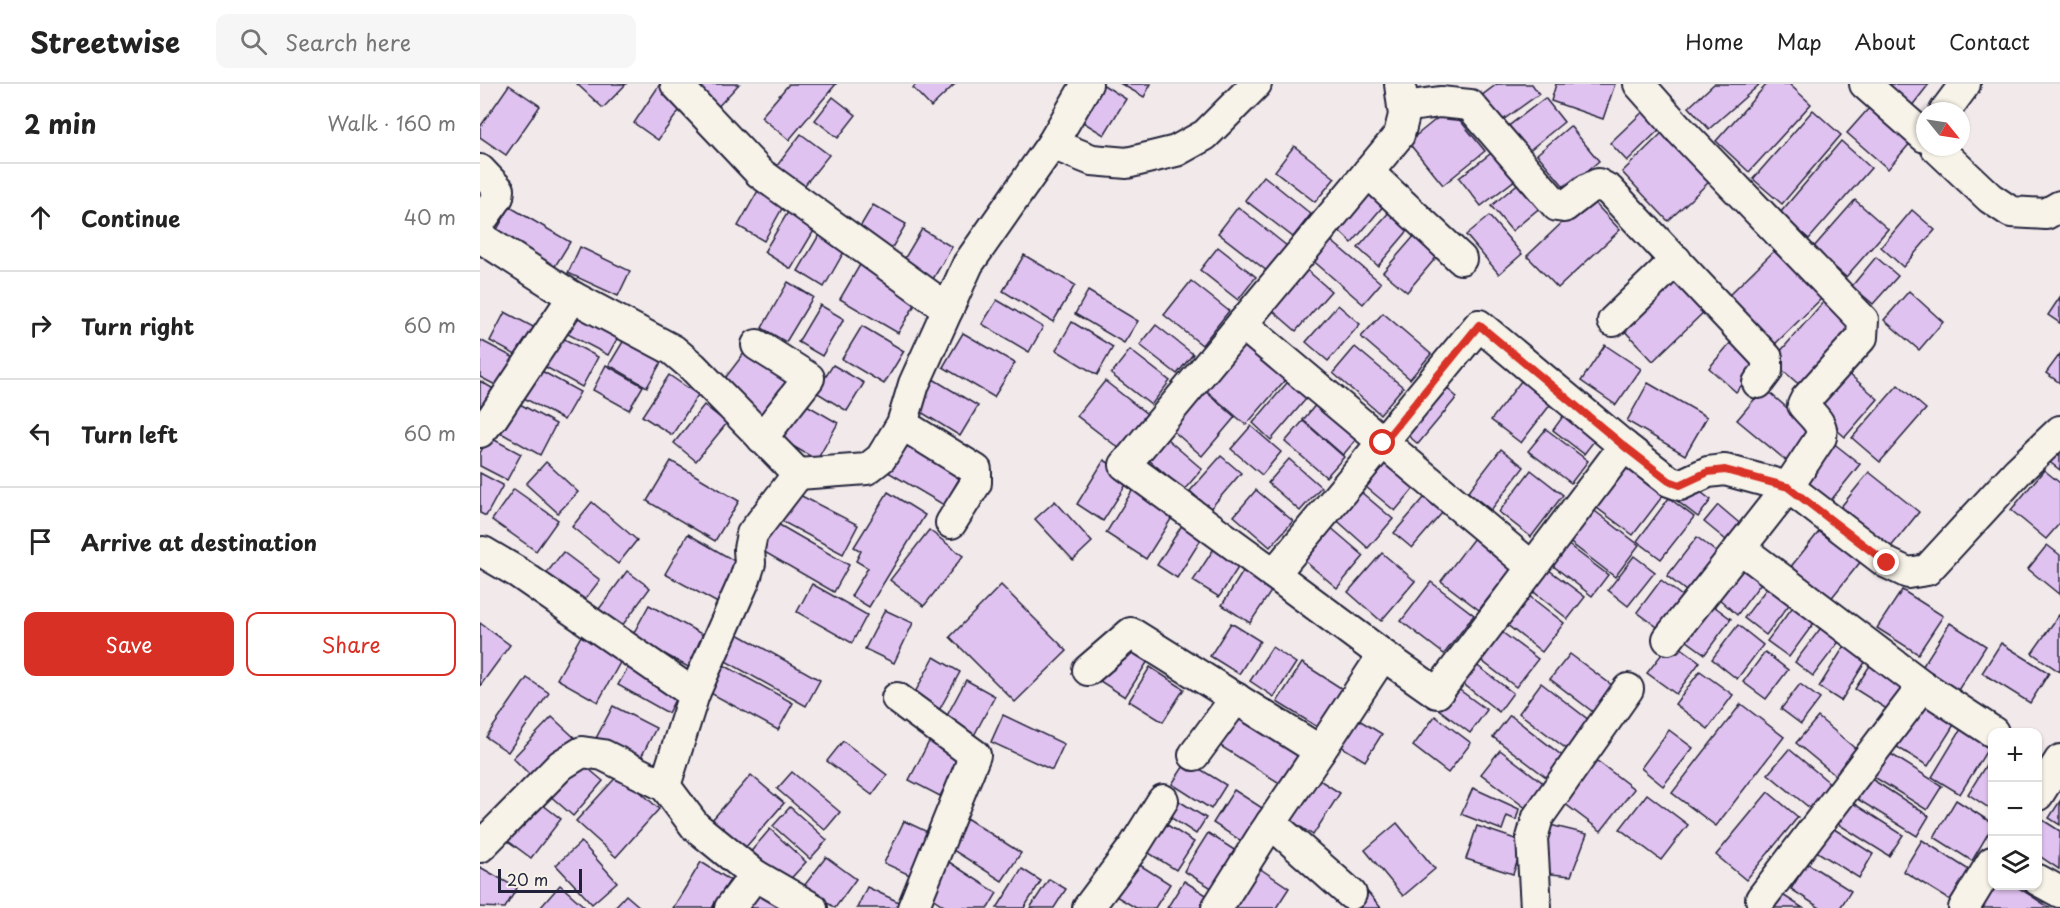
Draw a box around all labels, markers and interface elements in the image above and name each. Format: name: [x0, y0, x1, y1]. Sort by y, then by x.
search box: [216, 14, 636, 68]
text: Streetwise: [30, 20, 180, 63]
icon: search: [237, 25, 270, 58]
text: Search here: [285, 25, 411, 58]
text: Home: [1685, 25, 1744, 57]
text: Map: [1777, 25, 1822, 57]
text: About: [1855, 25, 1916, 57]
text: Contact: [1949, 25, 2030, 57]
north arrow: [1916, 102, 1970, 156]
text: 2 min: [24, 104, 97, 143]
text: Walk · 160 m: [328, 108, 456, 138]
icon: ahead: [24, 201, 57, 234]
text: Continue: [81, 201, 180, 234]
text: 40 m: [404, 202, 456, 232]
icon: right: [24, 309, 57, 342]
text: Turn right: [81, 309, 194, 342]
text: 60 m: [404, 310, 456, 340]
icon: left: [24, 417, 57, 450]
text: Turn left: [81, 417, 178, 450]
text: 60 m: [404, 418, 456, 448]
route start: [1369, 429, 1395, 455]
icon: arrive: [24, 525, 57, 558]
text: Arrive at destination: [81, 525, 317, 558]
route end: [1873, 549, 1899, 575]
button: Save: [24, 612, 234, 676]
button: Share: [246, 612, 456, 676]
map controls: [1988, 728, 2042, 890]
button: +: [1988, 728, 2042, 782]
button: −: [1988, 782, 2042, 836]
button: layers: [1988, 836, 2042, 890]
scale bar: [498, 866, 582, 894]
text: 20 m: [507, 867, 548, 891]

